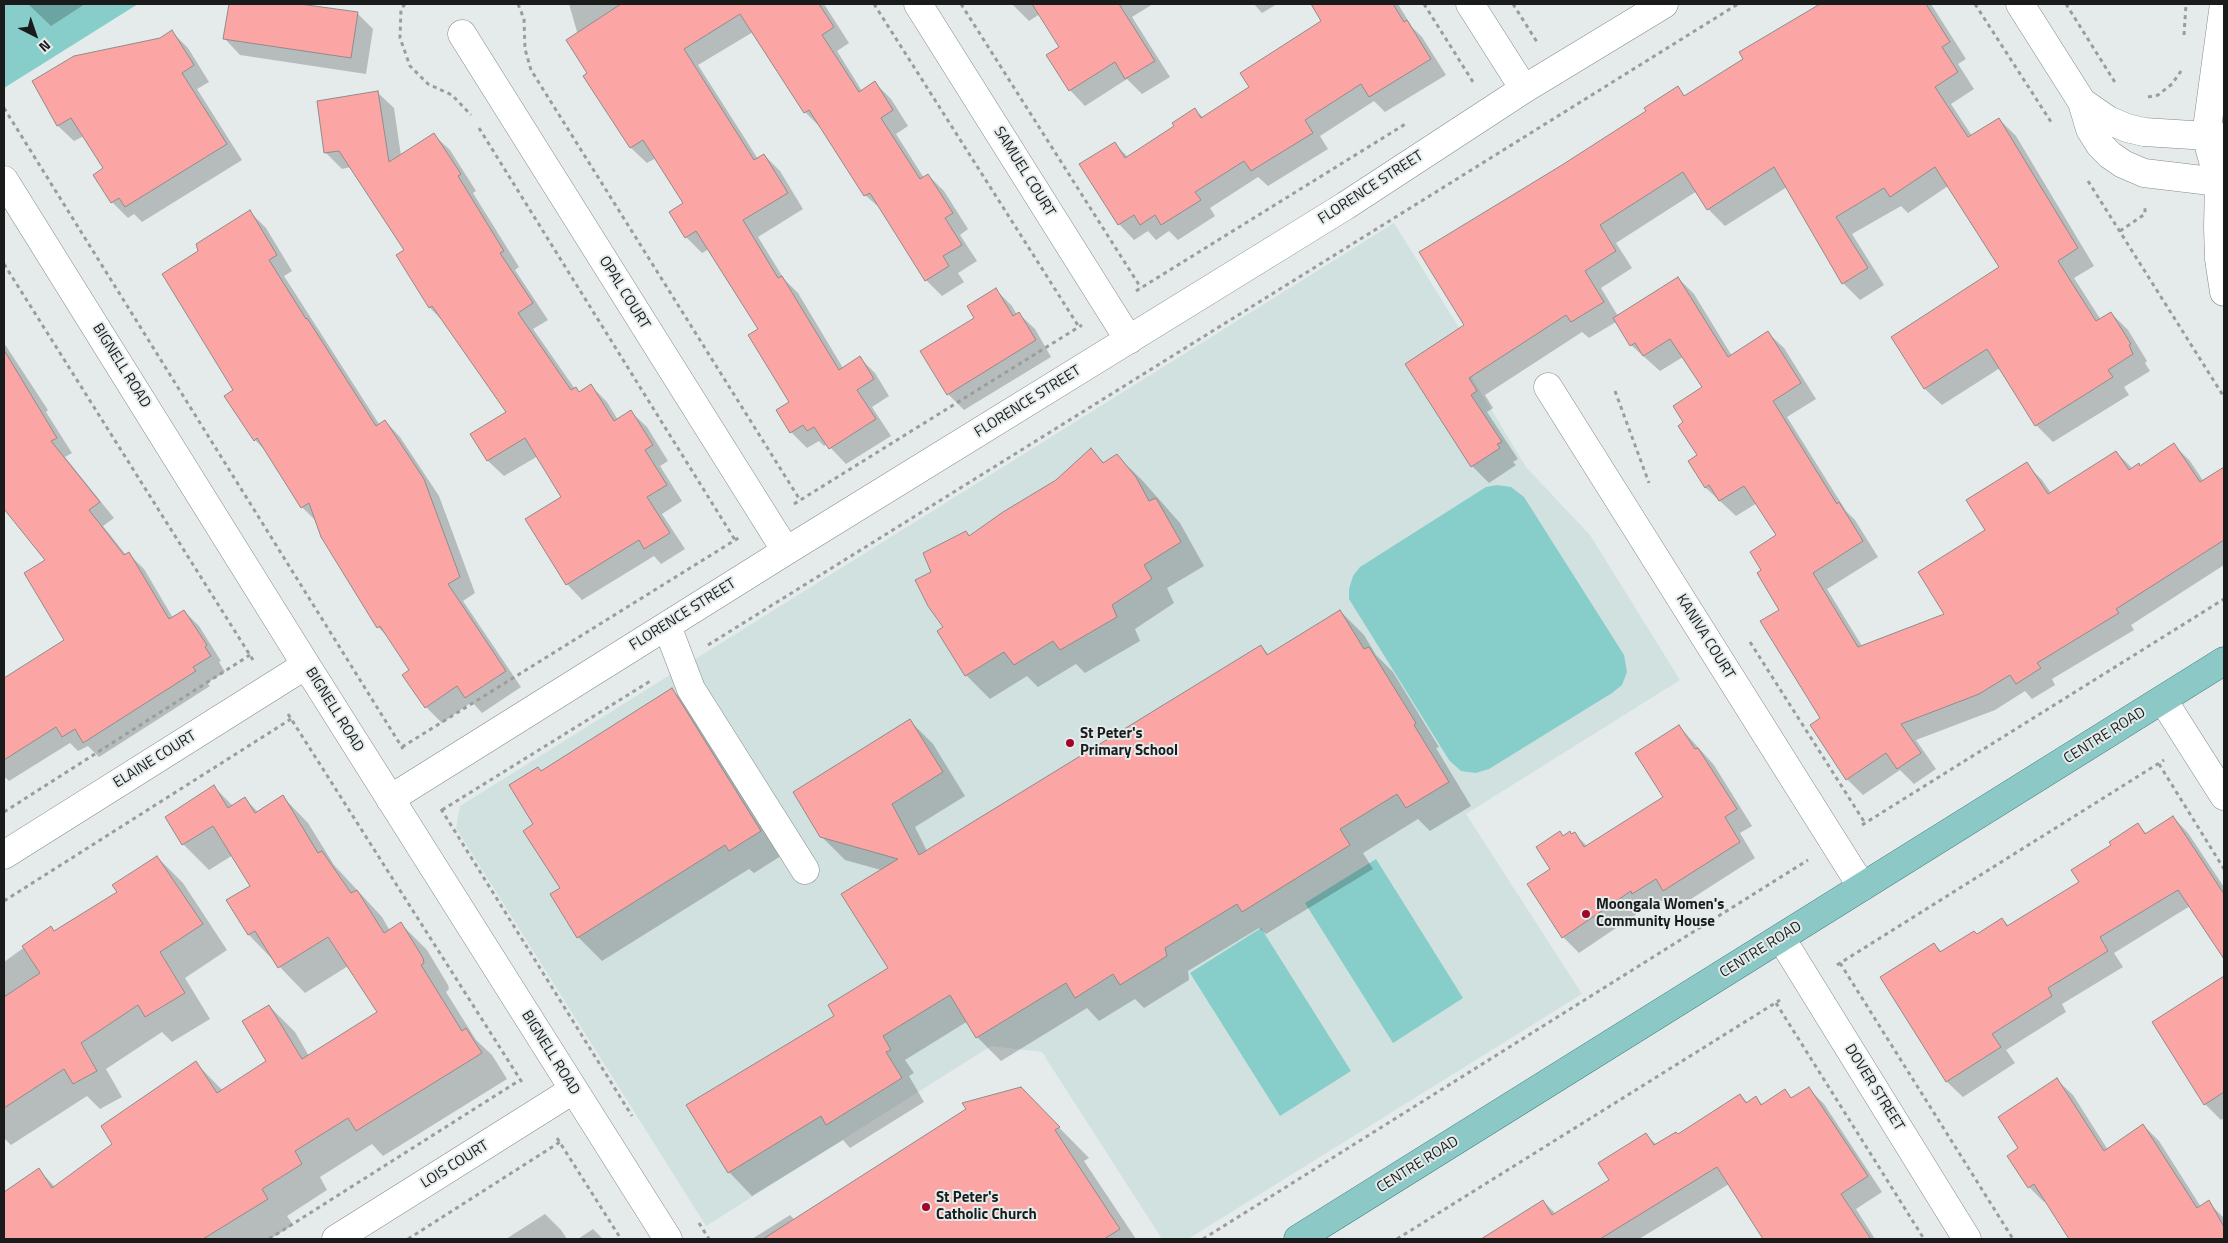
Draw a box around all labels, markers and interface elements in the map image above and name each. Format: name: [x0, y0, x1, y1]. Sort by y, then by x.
north arrow: [10, 10, 60, 60]
text: N: [35, 36, 56, 58]
street label: SAMUEL COURT: [989, 124, 1059, 220]
street label: FLORENCE STREET: [1315, 147, 1427, 229]
street label: OPAL COURT: [595, 253, 653, 333]
street label: BIGNELL ROAD: [88, 321, 154, 411]
street label: FLORENCE STREET: [972, 362, 1084, 442]
street label: FLORENCE STREET: [627, 575, 739, 655]
street label: KANIVA COURT: [1672, 591, 1738, 683]
street label: BIGNELL ROAD: [301, 665, 367, 755]
street label: CENTRE ROAD: [2061, 704, 2149, 768]
place label: St Peter's Primary School: [1080, 725, 1178, 760]
street label: ELAINE COURT: [110, 727, 200, 793]
marker: St Peter's Primary School: [1064, 737, 1076, 749]
place label: Moongala Women's Community House: [1596, 896, 1724, 931]
marker: Moongala Women's Community House: [1580, 908, 1592, 920]
street label: CENTRE ROAD: [1717, 918, 1805, 982]
street label: BIGNELL ROAD: [517, 1008, 583, 1098]
street label: DOVER STREET: [1840, 1041, 1908, 1135]
street label: CENTRE ROAD: [1374, 1133, 1462, 1197]
street label: LOIS COURT: [418, 1137, 492, 1193]
place label: St Peter's Catholic Church: [936, 1189, 1037, 1224]
marker: St Peter's Catholic Church: [920, 1201, 932, 1213]

